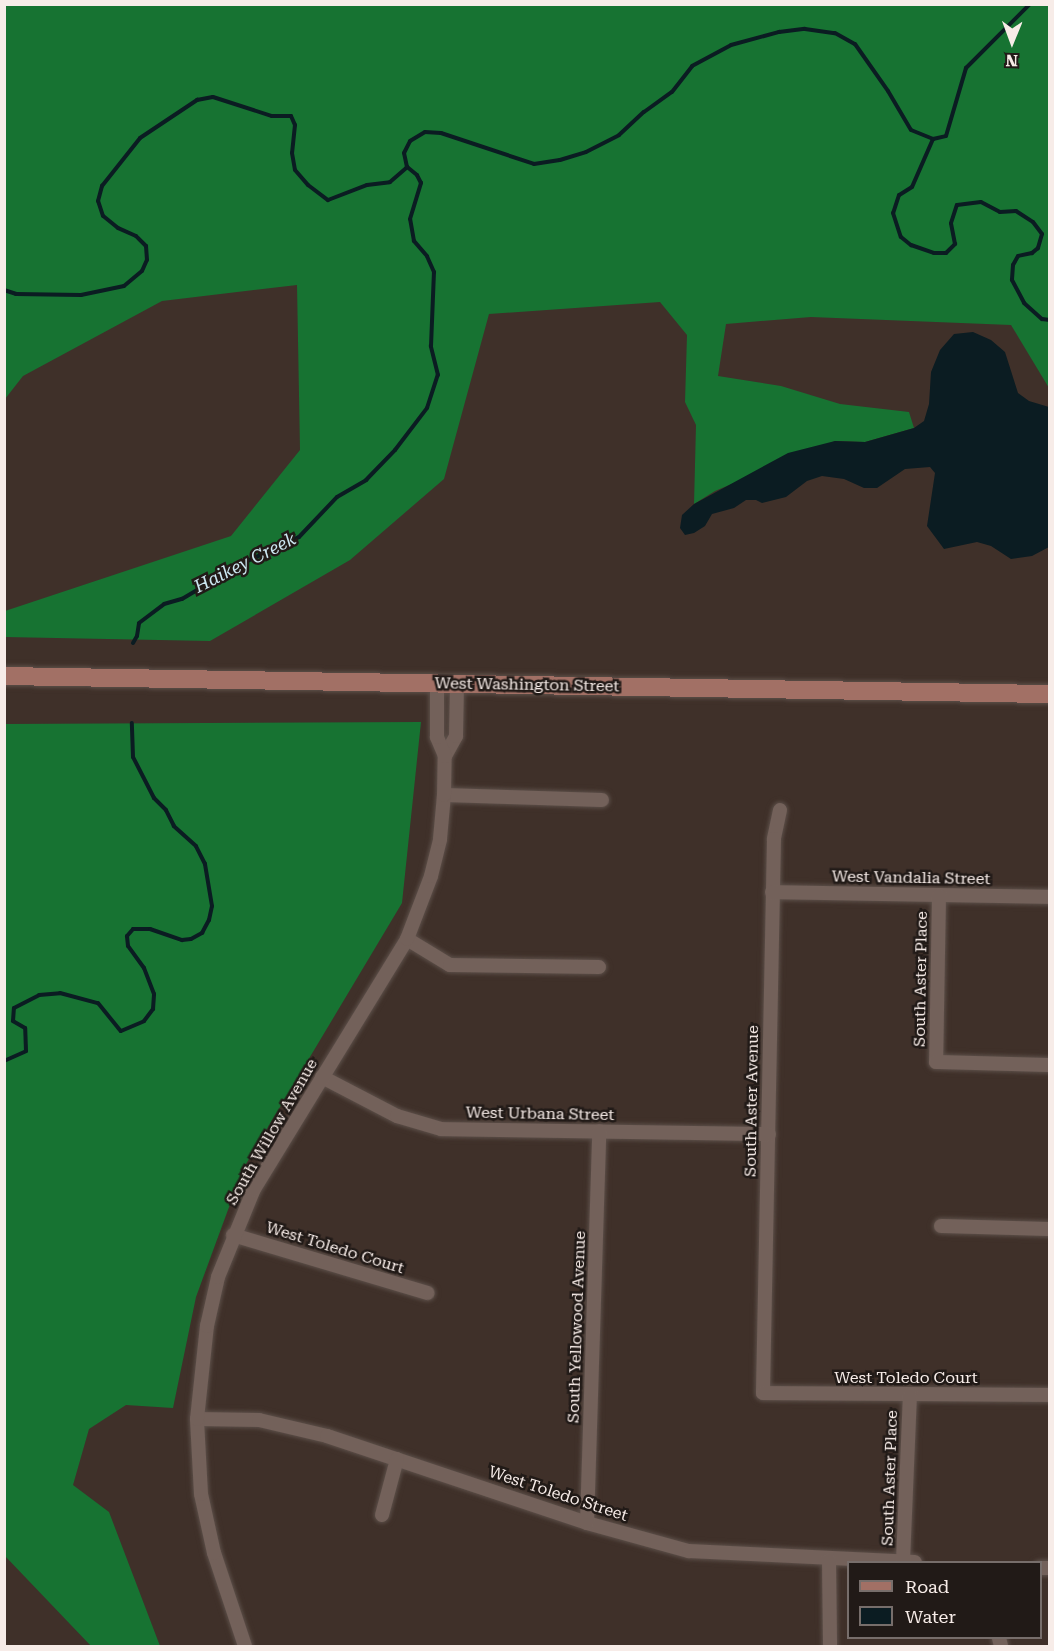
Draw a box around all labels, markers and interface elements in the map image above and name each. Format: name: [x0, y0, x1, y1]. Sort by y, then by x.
north arrow: [982, 12, 1042, 72]
text: N: [1005, 51, 1018, 70]
water label: Haikey Creek: [190, 528, 300, 598]
street label: West Washington Street: [434, 674, 620, 696]
street label: West Vandalia Street: [832, 867, 990, 889]
street label: South Aster Place: [910, 911, 932, 1047]
street label: South Aster Avenue: [741, 1025, 763, 1177]
street label: South Willow Avenue: [222, 1055, 322, 1209]
street label: West Urbana Street: [465, 1103, 615, 1125]
street label: West Toledo Court: [264, 1218, 406, 1278]
street label: South Yellowood Avenue: [564, 1231, 590, 1423]
street label: West Toledo Court: [834, 1368, 978, 1388]
street label: South Aster Place: [878, 1410, 902, 1546]
street label: West Toledo Street: [486, 1462, 630, 1526]
legend: [847, 1561, 1042, 1639]
text: Road: [905, 1576, 949, 1597]
text: Water: [905, 1606, 956, 1627]

